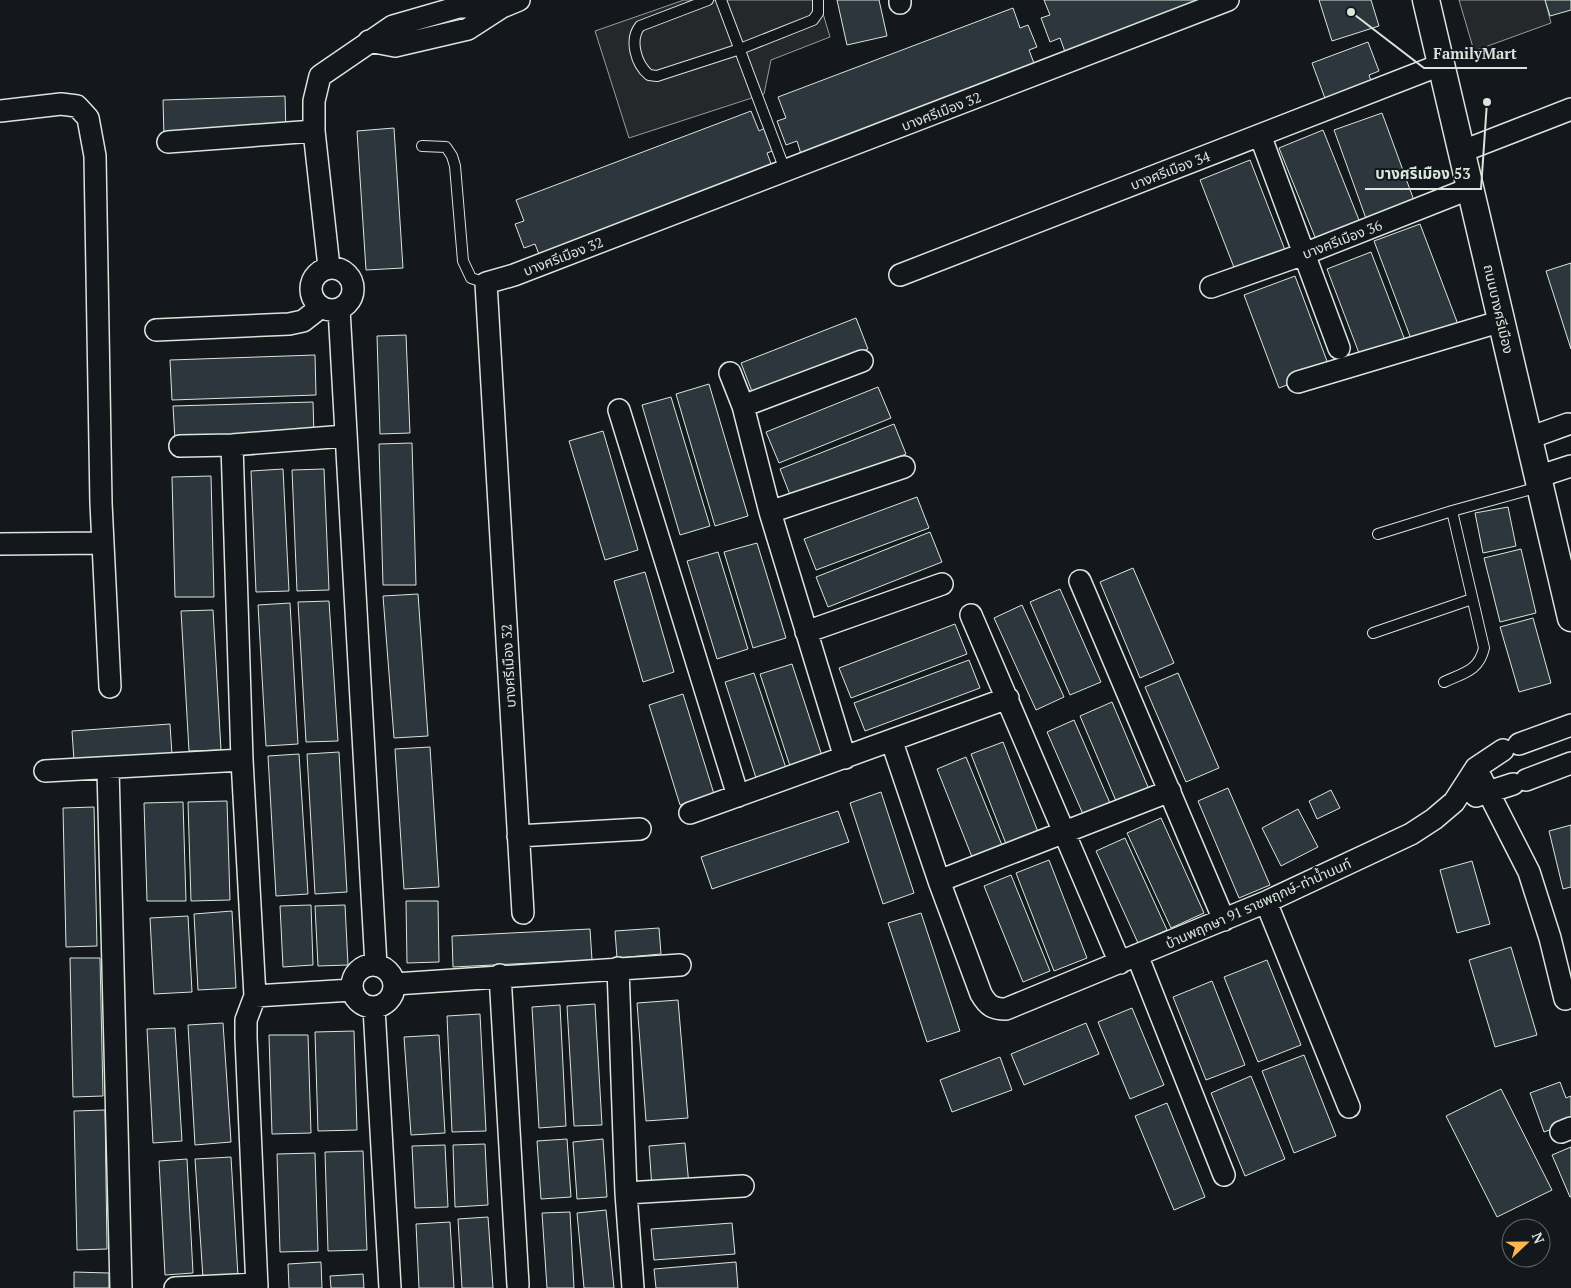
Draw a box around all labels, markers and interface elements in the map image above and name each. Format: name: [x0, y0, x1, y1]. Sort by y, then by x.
callout: FamilyMart: [1424, 38, 1527, 68]
text: FamilyMart: [1433, 43, 1517, 63]
street label: บางศรีเมือง 32: [898, 87, 984, 135]
street label: บางศรีเมือง 34: [1127, 146, 1213, 194]
callout: บางศรีเมือง 53: [1365, 159, 1481, 189]
text: บางศรีเมือง 53: [1375, 163, 1471, 183]
street label: บางศรีเมือง 36: [1299, 215, 1385, 263]
street label: บางศรีเมือง 32: [520, 232, 606, 280]
street label: ถนนบางศรีเมือง: [1479, 262, 1519, 356]
street label: บางศรีเมือง 32: [496, 624, 520, 708]
street label: บ้านพฤกษา 91 ราชพฤกษ์-ท่าน้ำนนท์: [1162, 853, 1354, 953]
north arrow: [1501, 1218, 1551, 1268]
text: N: [1528, 1229, 1549, 1247]

